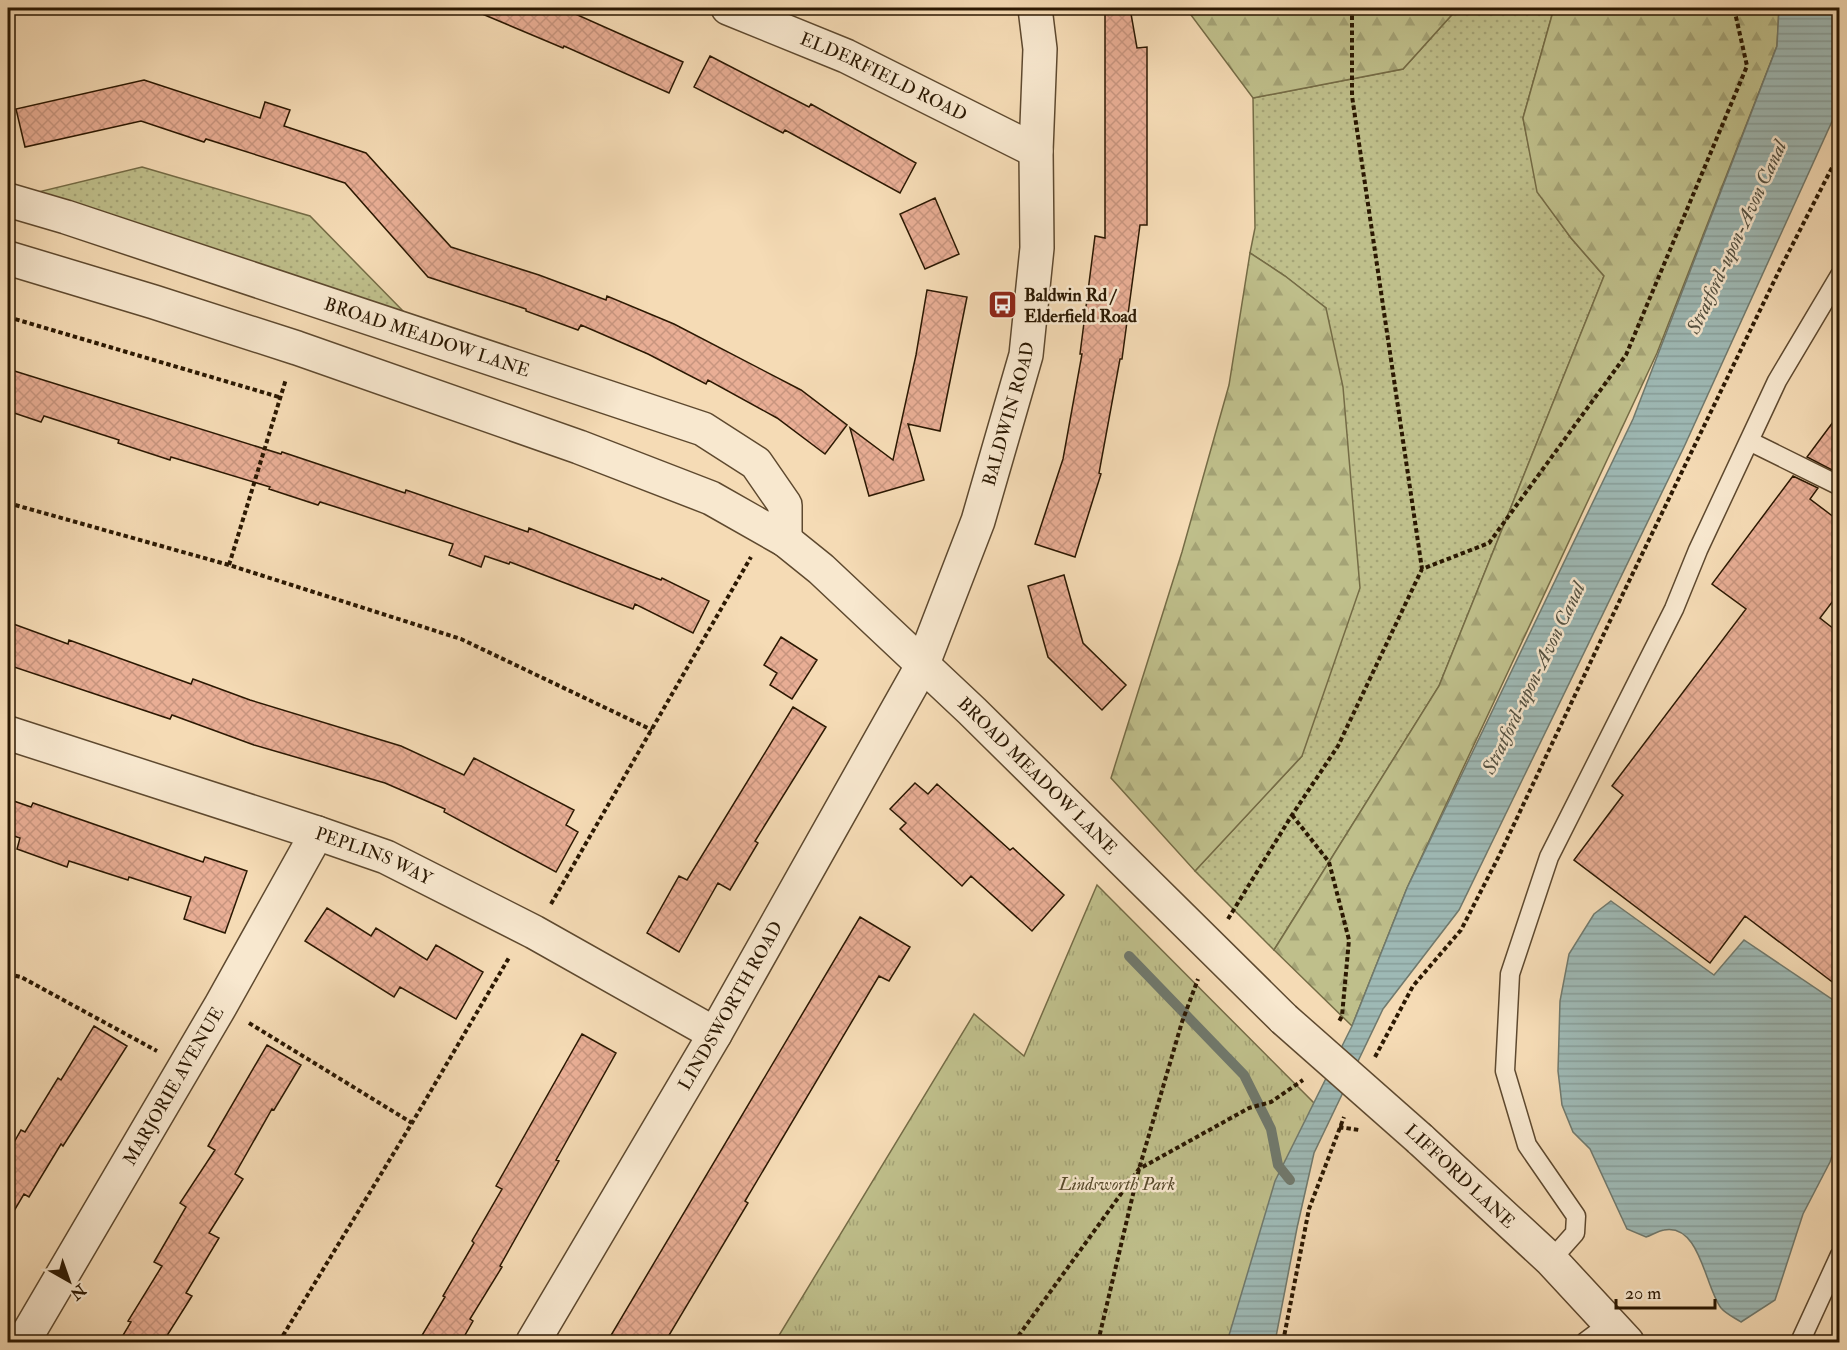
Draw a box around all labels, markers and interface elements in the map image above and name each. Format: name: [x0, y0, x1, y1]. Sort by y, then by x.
street label: ELDERFIELD ROAD: [796, 27, 971, 127]
water label: Stratford-upon-Avon Canal: [1680, 135, 1793, 339]
place label: Baldwin Rd / Elderfield Road: [1024, 284, 1137, 328]
bus stop icon: Baldwin Rd / Elderfield Road: [987, 289, 1019, 321]
street label: BROAD MEADOW LANE: [321, 293, 533, 383]
street label: BALDWIN ROAD: [978, 341, 1039, 489]
water label: Stratford-upon-Avon Canal: [1476, 576, 1592, 779]
street label: BROAD MEADOW LANE: [953, 692, 1122, 860]
street label: PEPLINS WAY: [312, 822, 437, 891]
street label: LINDSWORTH ROAD: [673, 917, 788, 1095]
street label: MARJORIE AVENUE: [118, 1003, 229, 1170]
street label: LIFFORD LANE: [1400, 1119, 1520, 1233]
park label: Lindsworth Park: [1058, 1173, 1175, 1196]
north arrow: [39, 1251, 99, 1311]
scale bar: [1616, 1272, 1715, 1310]
text: N: [66, 1279, 91, 1304]
text: 20 m: [1625, 1282, 1661, 1305]

